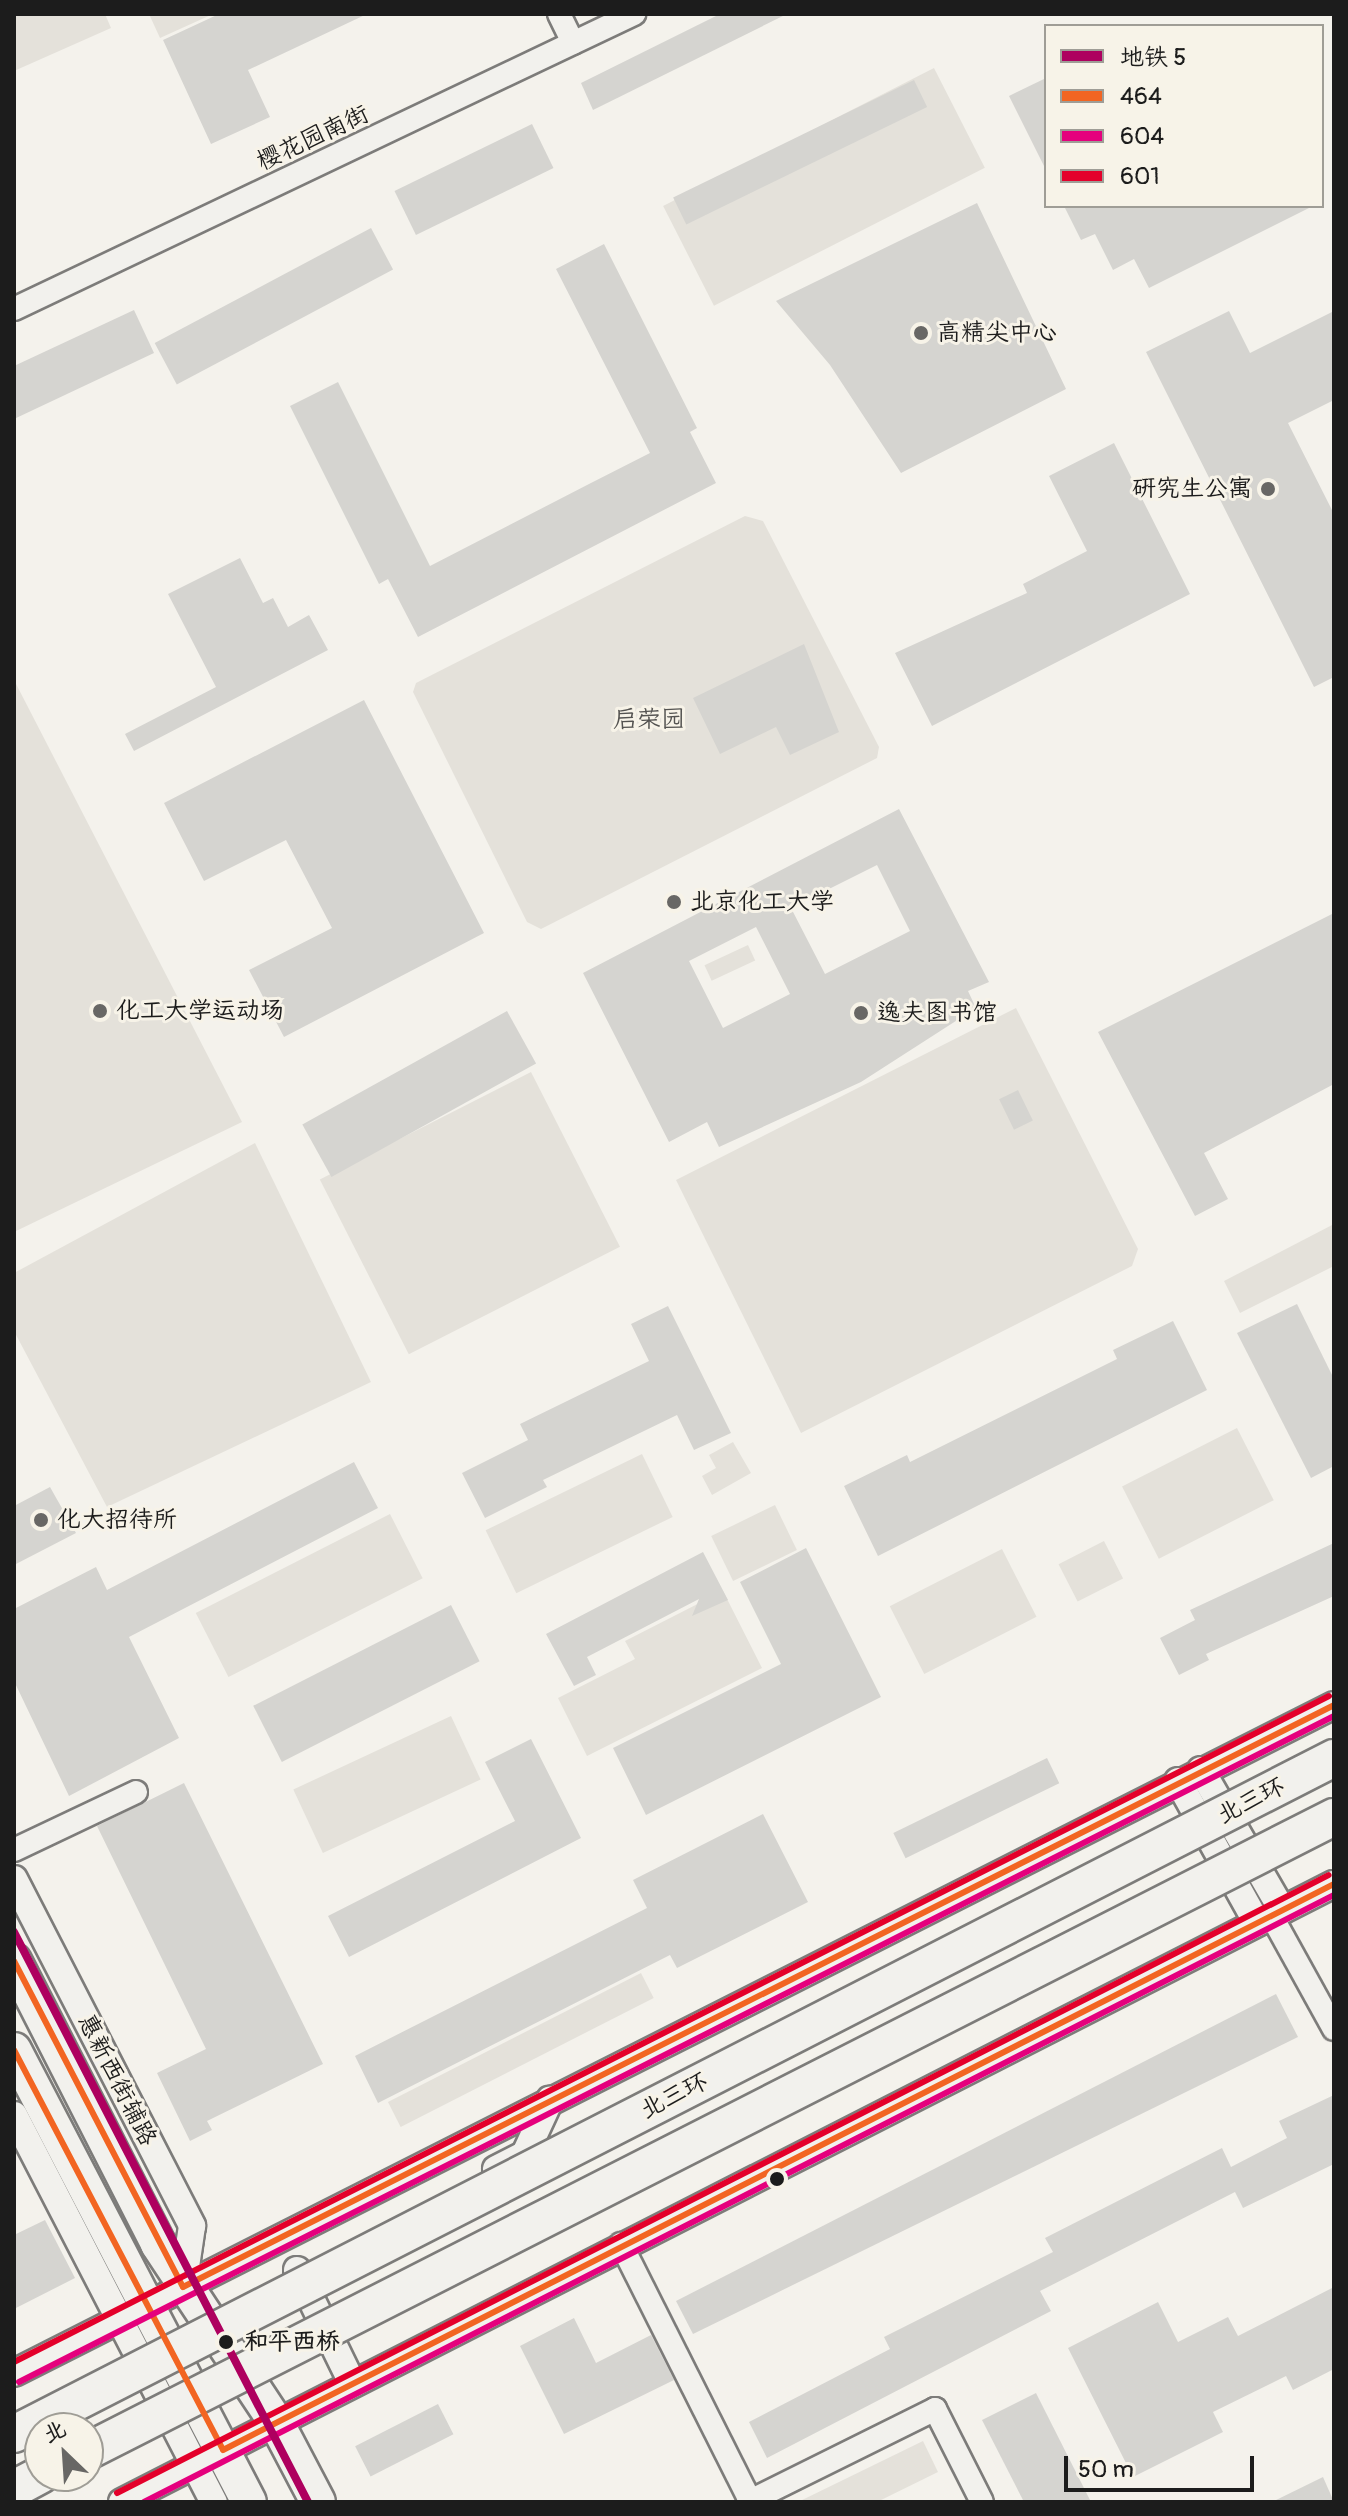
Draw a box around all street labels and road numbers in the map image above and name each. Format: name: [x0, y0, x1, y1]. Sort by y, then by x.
street label: 樱花园南街: [253, 100, 373, 176]
street label: 北三环: [1212, 1772, 1290, 1830]
street label: 惠新西街辅路: [71, 2009, 163, 2151]
street label: 北三环: [635, 2067, 713, 2125]

